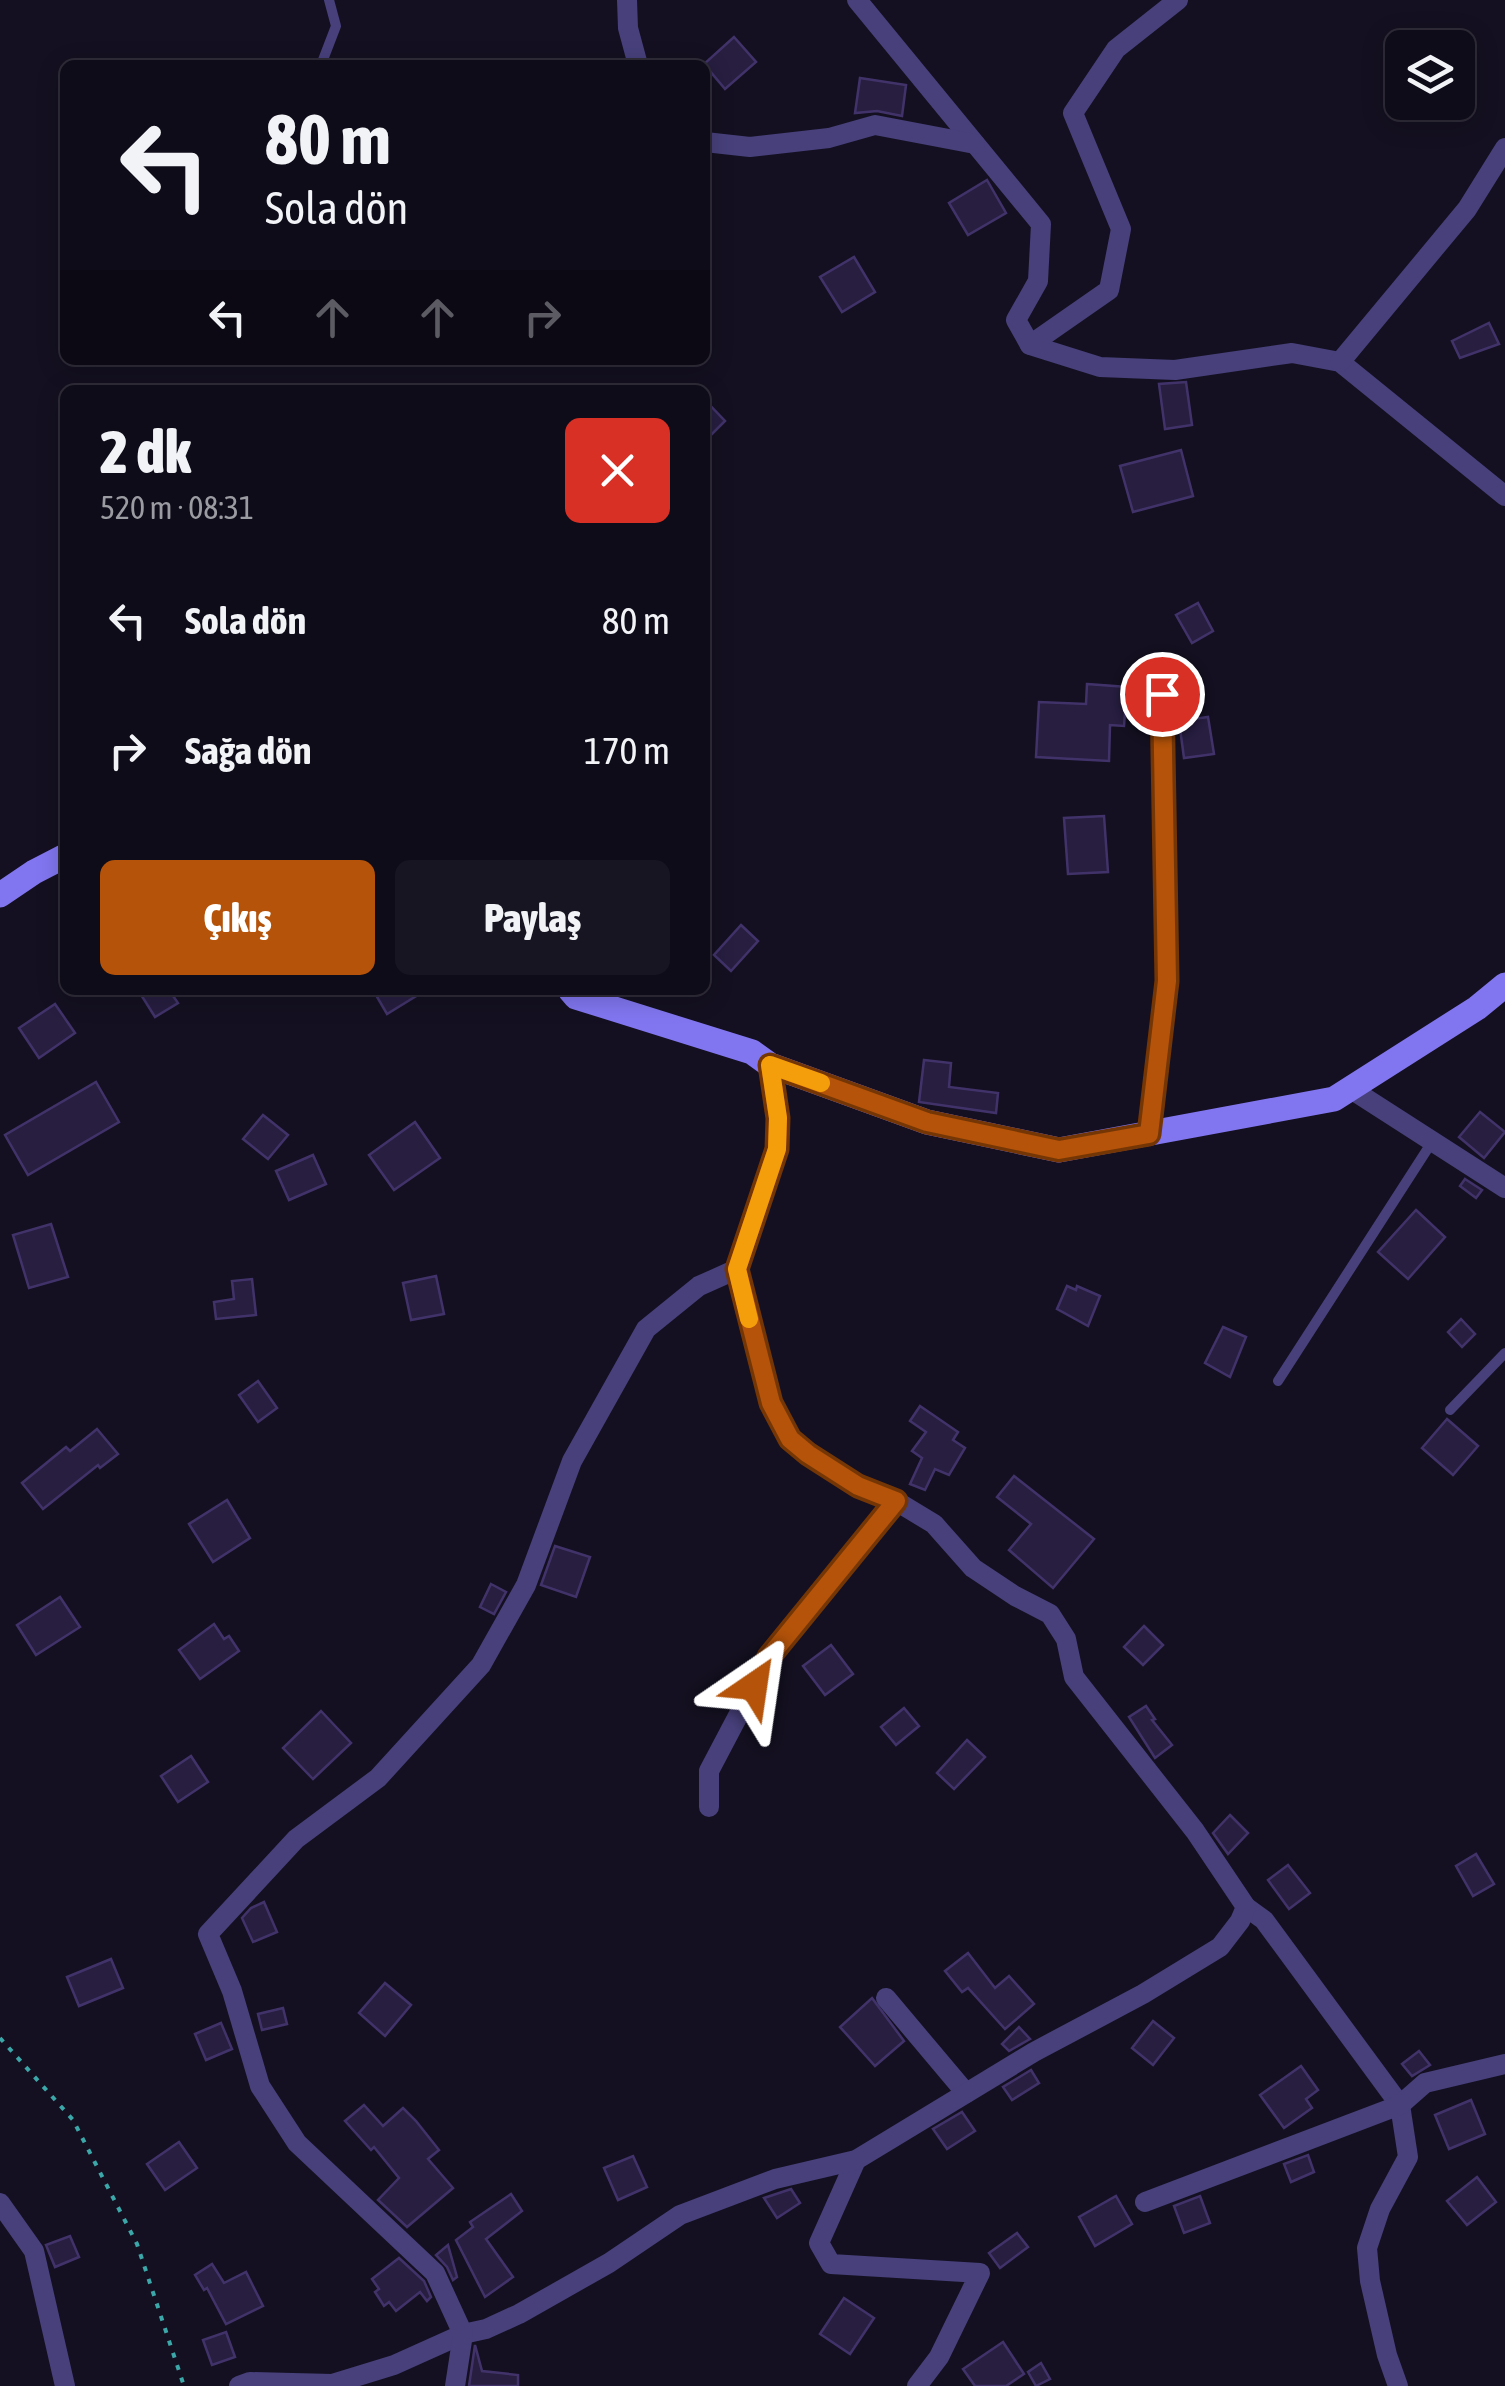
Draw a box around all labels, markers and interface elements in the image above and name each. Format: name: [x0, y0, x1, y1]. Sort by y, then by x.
map controls: [1385, 30, 1475, 120]
button: layers: [1385, 30, 1475, 120]
text: 80 m: [265, 99, 391, 179]
icon: left: [100, 100, 230, 230]
text: Sola dön: [265, 182, 408, 234]
icon: left: [200, 290, 255, 345]
icon: ahead: [305, 290, 360, 345]
icon: ahead: [410, 290, 465, 345]
icon: right: [515, 290, 570, 345]
text: 2 dk: [100, 417, 191, 486]
button: close: [565, 418, 670, 523]
text: 520 m · 08:31: [100, 489, 254, 526]
icon: left: [100, 593, 155, 648]
text: Sola dön: [185, 599, 306, 642]
text: 80 m: [602, 599, 670, 642]
pin: [1120, 652, 1205, 737]
icon: arrive: [1135, 667, 1190, 722]
icon: right: [100, 723, 155, 778]
text: Sağa dön: [185, 729, 311, 772]
text: 170 m: [584, 729, 670, 772]
button: Çıkış: [100, 860, 375, 975]
button: Paylaş: [395, 860, 670, 975]
position arrow: [702, 1634, 806, 1738]

